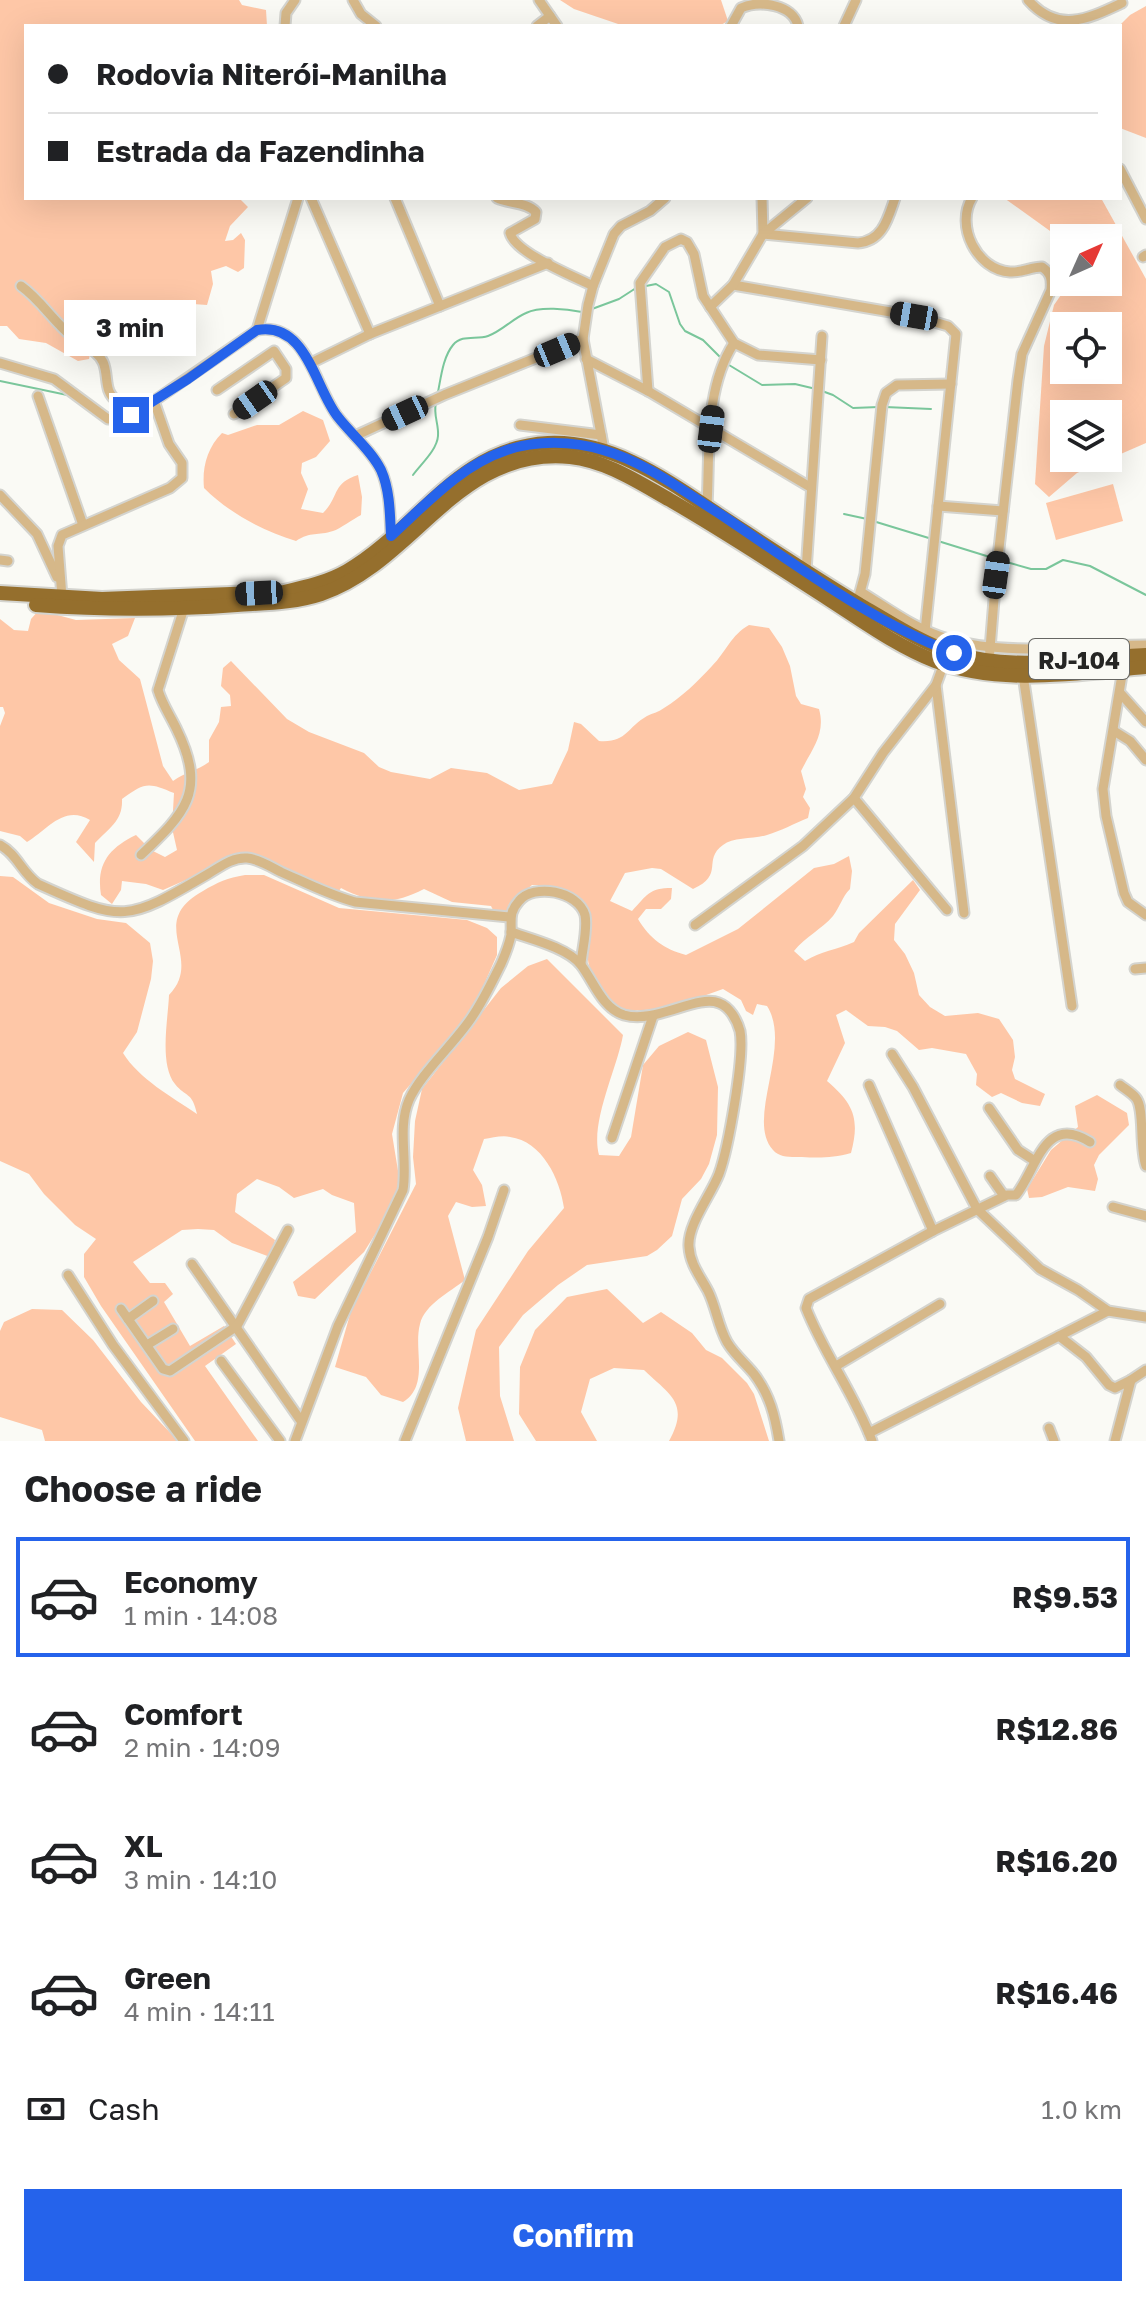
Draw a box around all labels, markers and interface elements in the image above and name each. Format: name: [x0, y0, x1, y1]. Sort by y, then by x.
text: Rodovia Niterói-Manilha: [96, 56, 447, 92]
text: Estrada da Fazendinha: [96, 133, 425, 169]
north arrow: [1050, 224, 1122, 296]
map controls: [1050, 224, 1122, 472]
callout: 3 min: [65, 299, 197, 355]
car: [888, 300, 940, 332]
text: 3 min: [96, 312, 164, 343]
button: locate: [1050, 312, 1122, 384]
car: [530, 330, 584, 370]
car: [228, 376, 282, 424]
car: [378, 392, 432, 434]
route end: [113, 397, 149, 433]
button: layers: [1050, 400, 1122, 472]
car: [696, 404, 726, 454]
car: [981, 550, 1011, 600]
car: [234, 580, 284, 606]
route start: [936, 635, 972, 671]
road number: RJ-104: [1029, 639, 1129, 679]
text: Choose a ride: [24, 1467, 262, 1510]
icon: car: [28, 1561, 100, 1633]
text: Economy: [124, 1564, 258, 1600]
text: R$9.53: [1012, 1579, 1118, 1615]
text: 1 min · 14:08: [124, 1600, 278, 1631]
icon: car: [28, 1693, 100, 1765]
text: Comfort: [124, 1696, 243, 1732]
text: R$12.86: [995, 1711, 1118, 1747]
text: 2 min · 14:09: [124, 1732, 280, 1763]
icon: car: [28, 1825, 100, 1897]
text: XL: [124, 1828, 163, 1864]
text: R$16.20: [995, 1843, 1118, 1879]
text: 3 min · 14:10: [124, 1864, 277, 1895]
icon: car: [28, 1957, 100, 2029]
text: Green: [124, 1960, 211, 1996]
text: R$16.46: [995, 1975, 1118, 2011]
text: 4 min · 14:11: [124, 1996, 275, 2027]
icon: cash: [24, 2087, 68, 2131]
text: Cash: [88, 2091, 160, 2127]
text: 1.0 km: [1041, 2094, 1122, 2125]
button: Confirm: [24, 2189, 1122, 2281]

